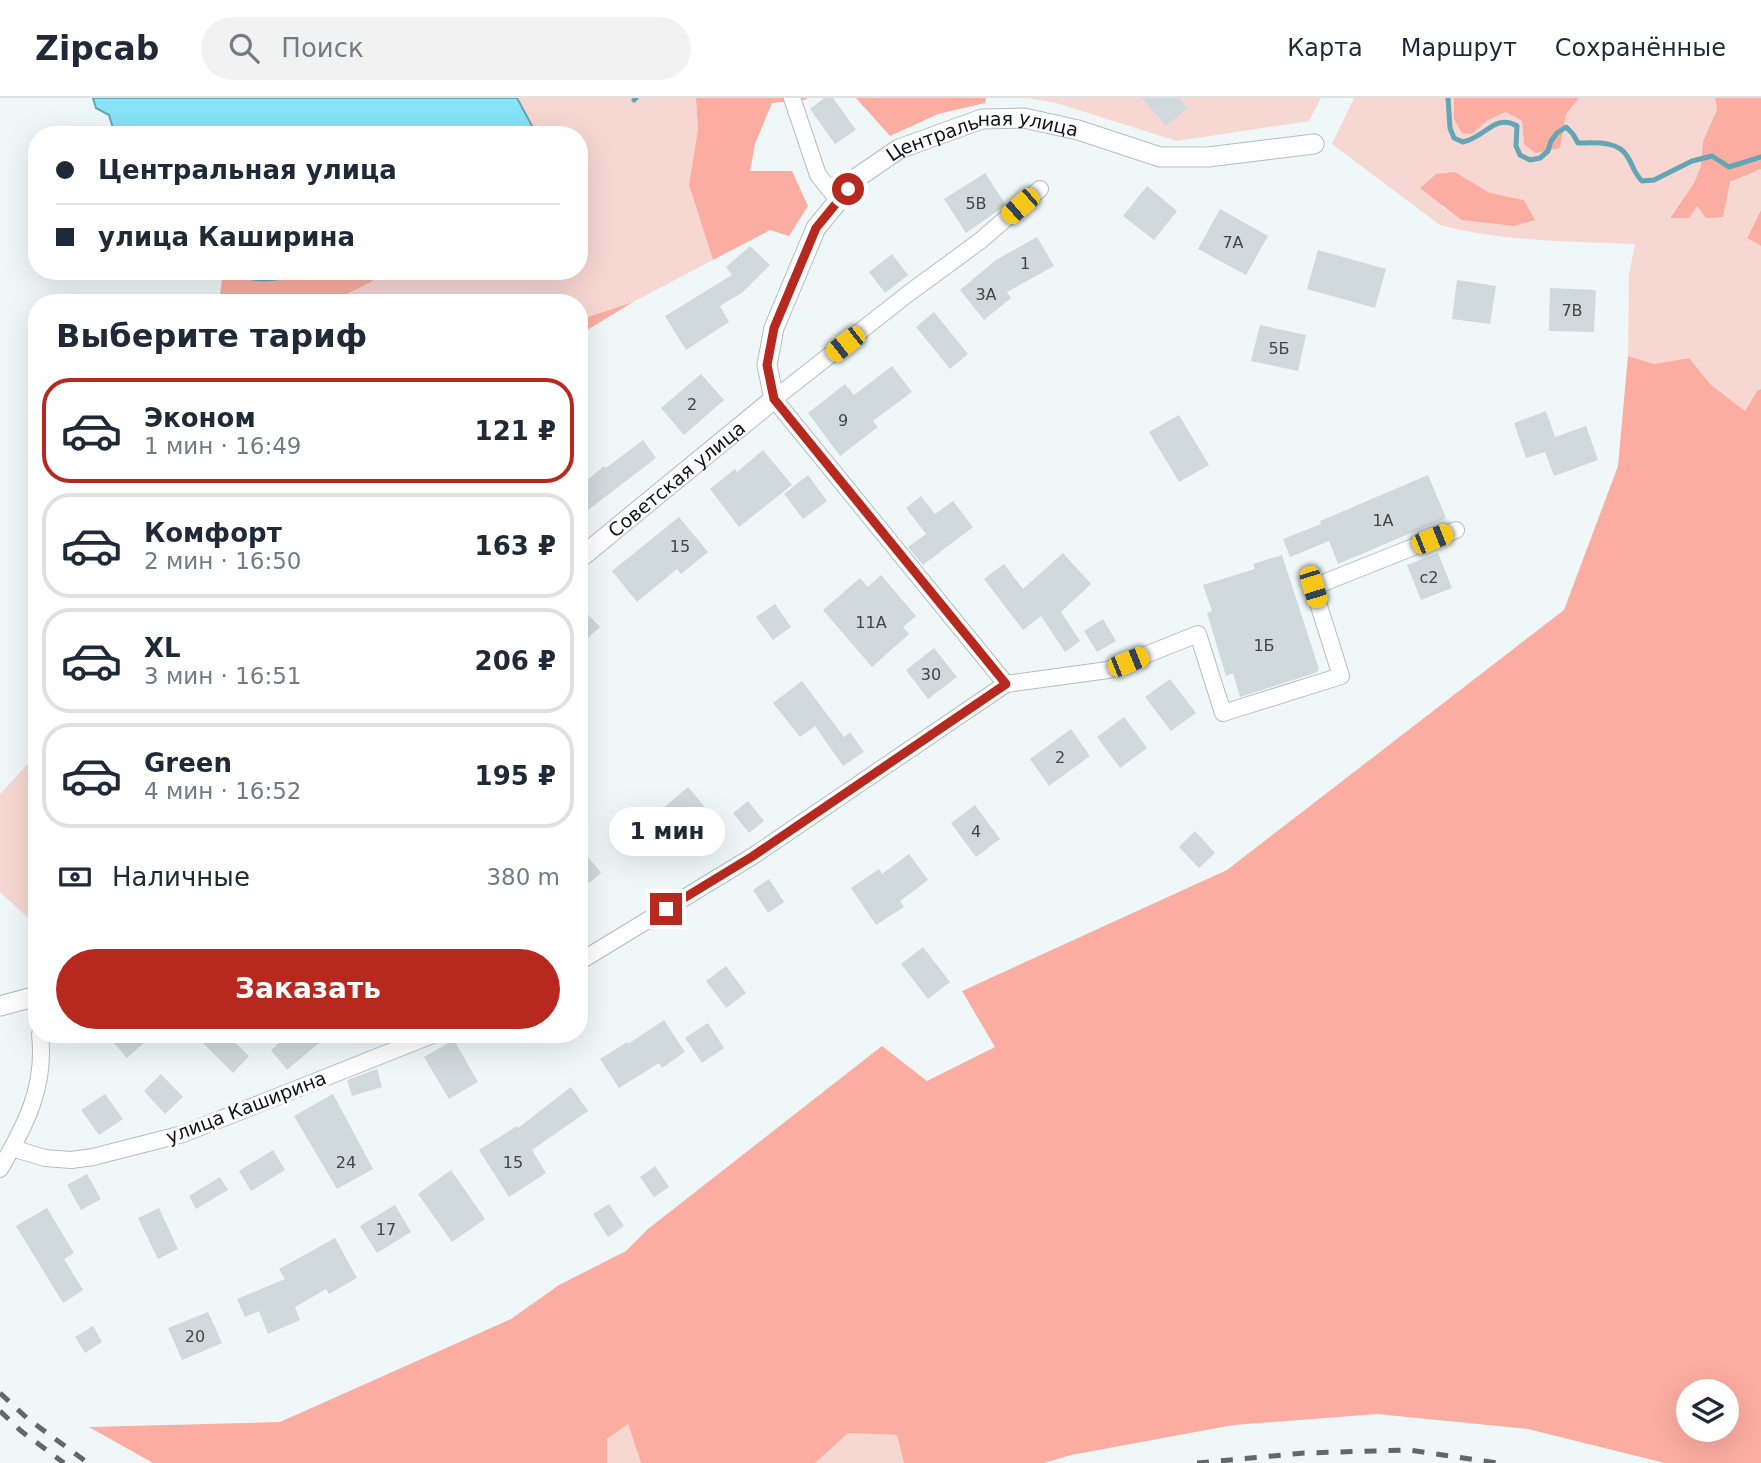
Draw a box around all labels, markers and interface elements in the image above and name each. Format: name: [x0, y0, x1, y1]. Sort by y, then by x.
search box: [201, 17, 691, 80]
text: Zipcab: [35, 29, 159, 68]
icon: search: [225, 29, 263, 67]
text: Поиск: [281, 33, 364, 63]
text: Карта: [1287, 34, 1363, 62]
text: Маршрут: [1401, 34, 1517, 62]
text: Сохранённые: [1555, 34, 1726, 62]
street label: Центральная улица: [882, 106, 1081, 166]
text: Центральная улица: [98, 155, 397, 185]
route start: [832, 173, 864, 205]
car: [998, 184, 1043, 228]
house number: 5В: [965, 194, 987, 213]
text: улица Каширина: [98, 222, 355, 252]
house number: 7А: [1222, 233, 1244, 252]
house number: 1: [1020, 254, 1030, 273]
house number: 3А: [975, 285, 997, 304]
house number: 7В: [1561, 301, 1583, 320]
text: Выберите тариф: [56, 317, 367, 355]
car: [822, 323, 869, 365]
house number: 5Б: [1268, 339, 1290, 358]
house number: 2: [687, 395, 697, 414]
icon: car: [60, 399, 123, 462]
text: Эконом: [144, 403, 256, 433]
house number: 9: [838, 411, 848, 430]
text: 121 ₽: [475, 416, 556, 446]
street label: Советская улица: [604, 417, 749, 542]
text: 1 мин · 16:49: [144, 433, 302, 459]
house number: 1А: [1372, 511, 1394, 530]
icon: car: [60, 514, 123, 577]
text: Комфорт: [144, 518, 282, 548]
car: [1409, 521, 1456, 557]
text: 163 ₽: [475, 531, 556, 561]
house number: 15: [670, 537, 690, 556]
text: 2 мин · 16:50: [144, 548, 302, 574]
car: [1297, 564, 1330, 610]
house number: с2: [1420, 568, 1438, 587]
house number: 11А: [855, 613, 887, 632]
icon: car: [60, 629, 123, 692]
text: XL: [144, 633, 181, 663]
house number: 1Б: [1253, 636, 1275, 655]
car: [1105, 644, 1152, 680]
text: 206 ₽: [475, 646, 556, 676]
text: 3 мин · 16:51: [144, 663, 302, 689]
house number: 30: [921, 665, 941, 684]
icon: car: [60, 744, 123, 807]
text: Green: [144, 748, 232, 778]
house number: 2: [1055, 748, 1065, 767]
text: 195 ₽: [475, 761, 556, 791]
text: 4 мин · 16:52: [144, 778, 302, 804]
callout: 1 мин: [608, 808, 724, 856]
text: 1 мин: [630, 818, 704, 844]
house number: 4: [971, 822, 981, 841]
icon: cash: [56, 858, 94, 896]
text: Наличные: [112, 862, 250, 892]
text: 380 m: [486, 864, 560, 890]
route end: [650, 893, 682, 925]
button: Заказать: [56, 949, 560, 1029]
street label: улица Каширина: [163, 1066, 329, 1148]
house number: 24: [336, 1153, 356, 1172]
house number: 15: [503, 1153, 523, 1172]
house number: 17: [376, 1220, 396, 1239]
house number: 20: [185, 1327, 205, 1346]
map controls: [1676, 1379, 1739, 1442]
button: layers: [1676, 1379, 1739, 1442]

